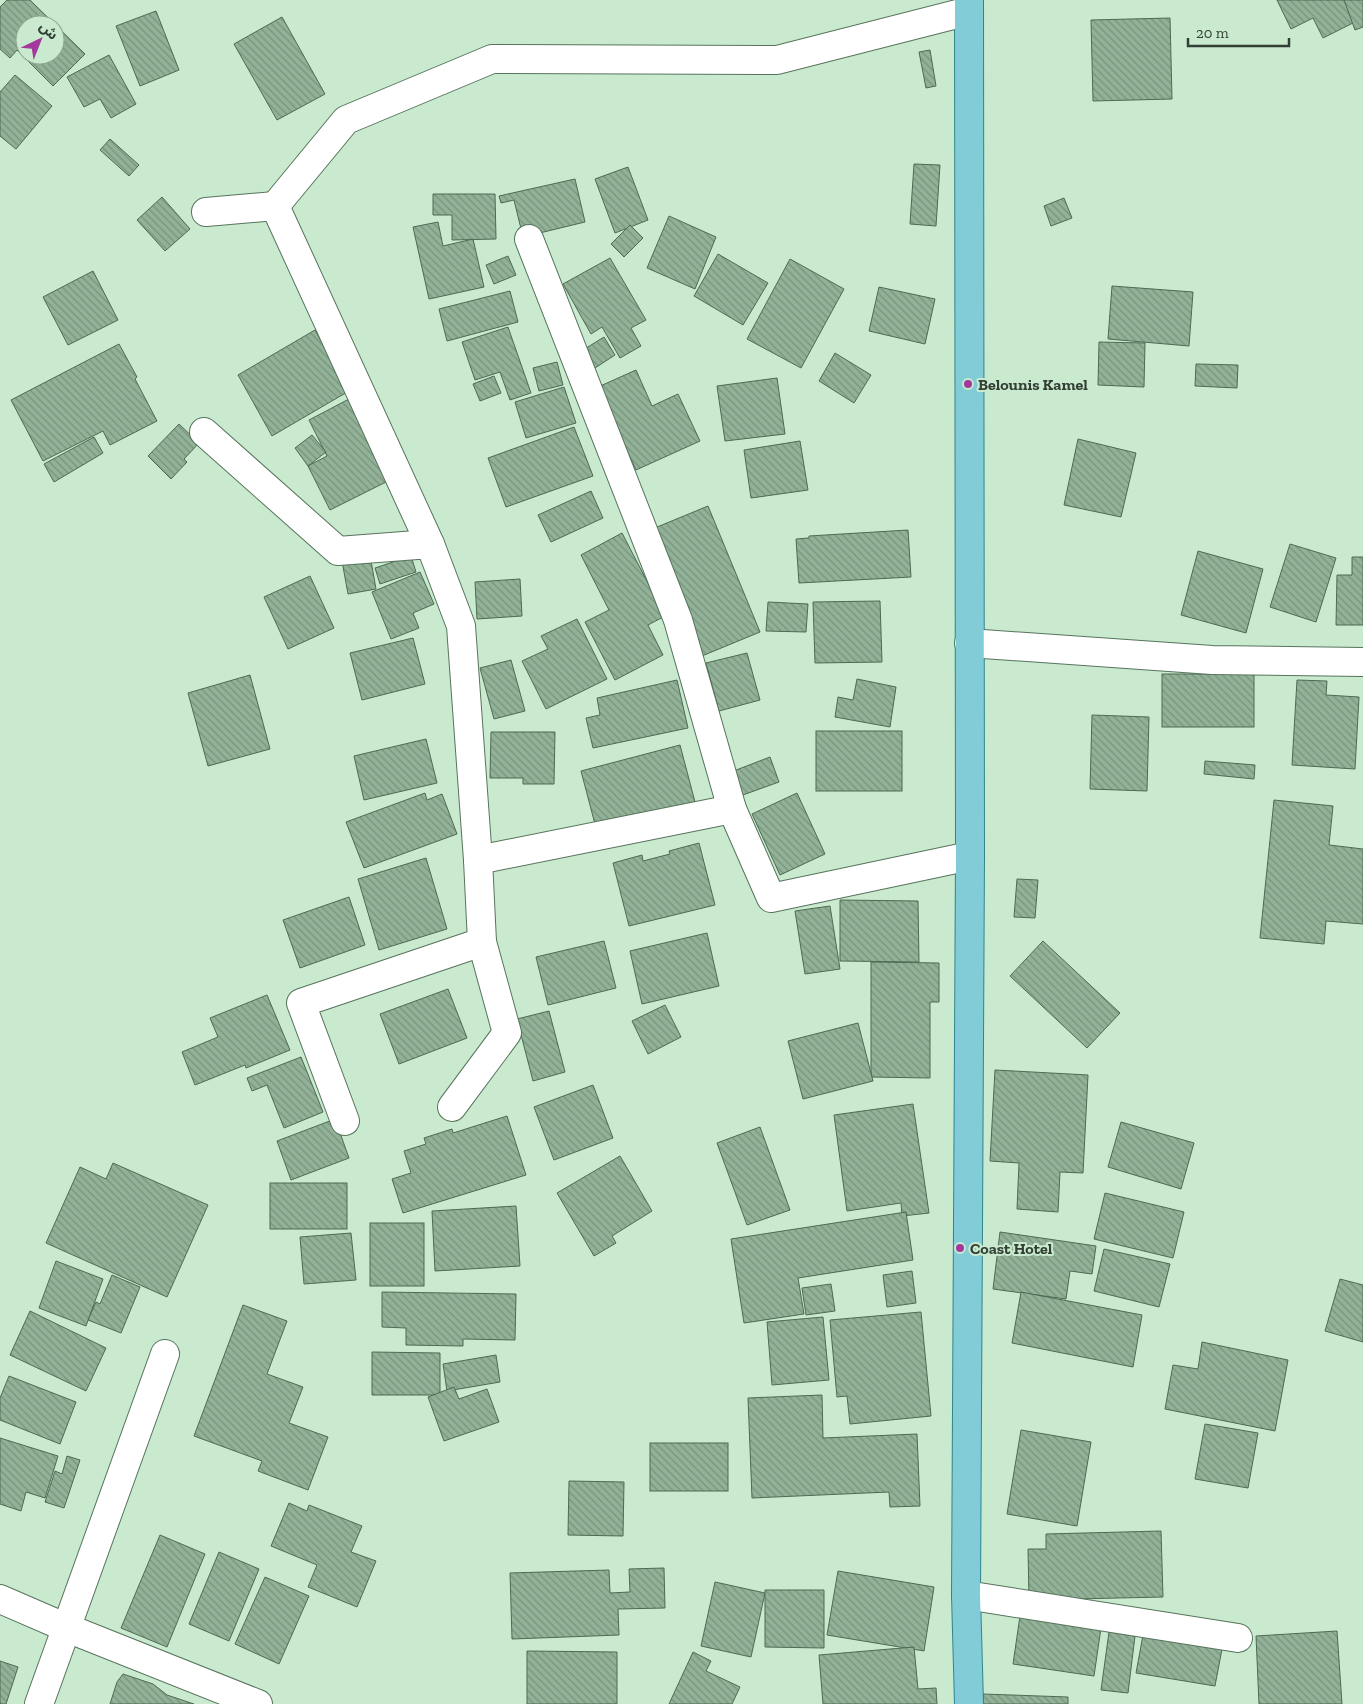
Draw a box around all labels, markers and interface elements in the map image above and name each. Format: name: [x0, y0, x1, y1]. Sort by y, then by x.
north arrow: [15, 15, 65, 65]
scale bar: [1188, 15, 1289, 47]
text: ش: [36, 18, 61, 44]
text: 20 m: [1196, 24, 1229, 42]
place label: Belounis Kamel: [978, 375, 1088, 394]
marker: Belounis Kamel: [962, 378, 974, 390]
place label: Coast Hotel: [970, 1239, 1053, 1258]
marker: Coast Hotel: [954, 1242, 966, 1254]

